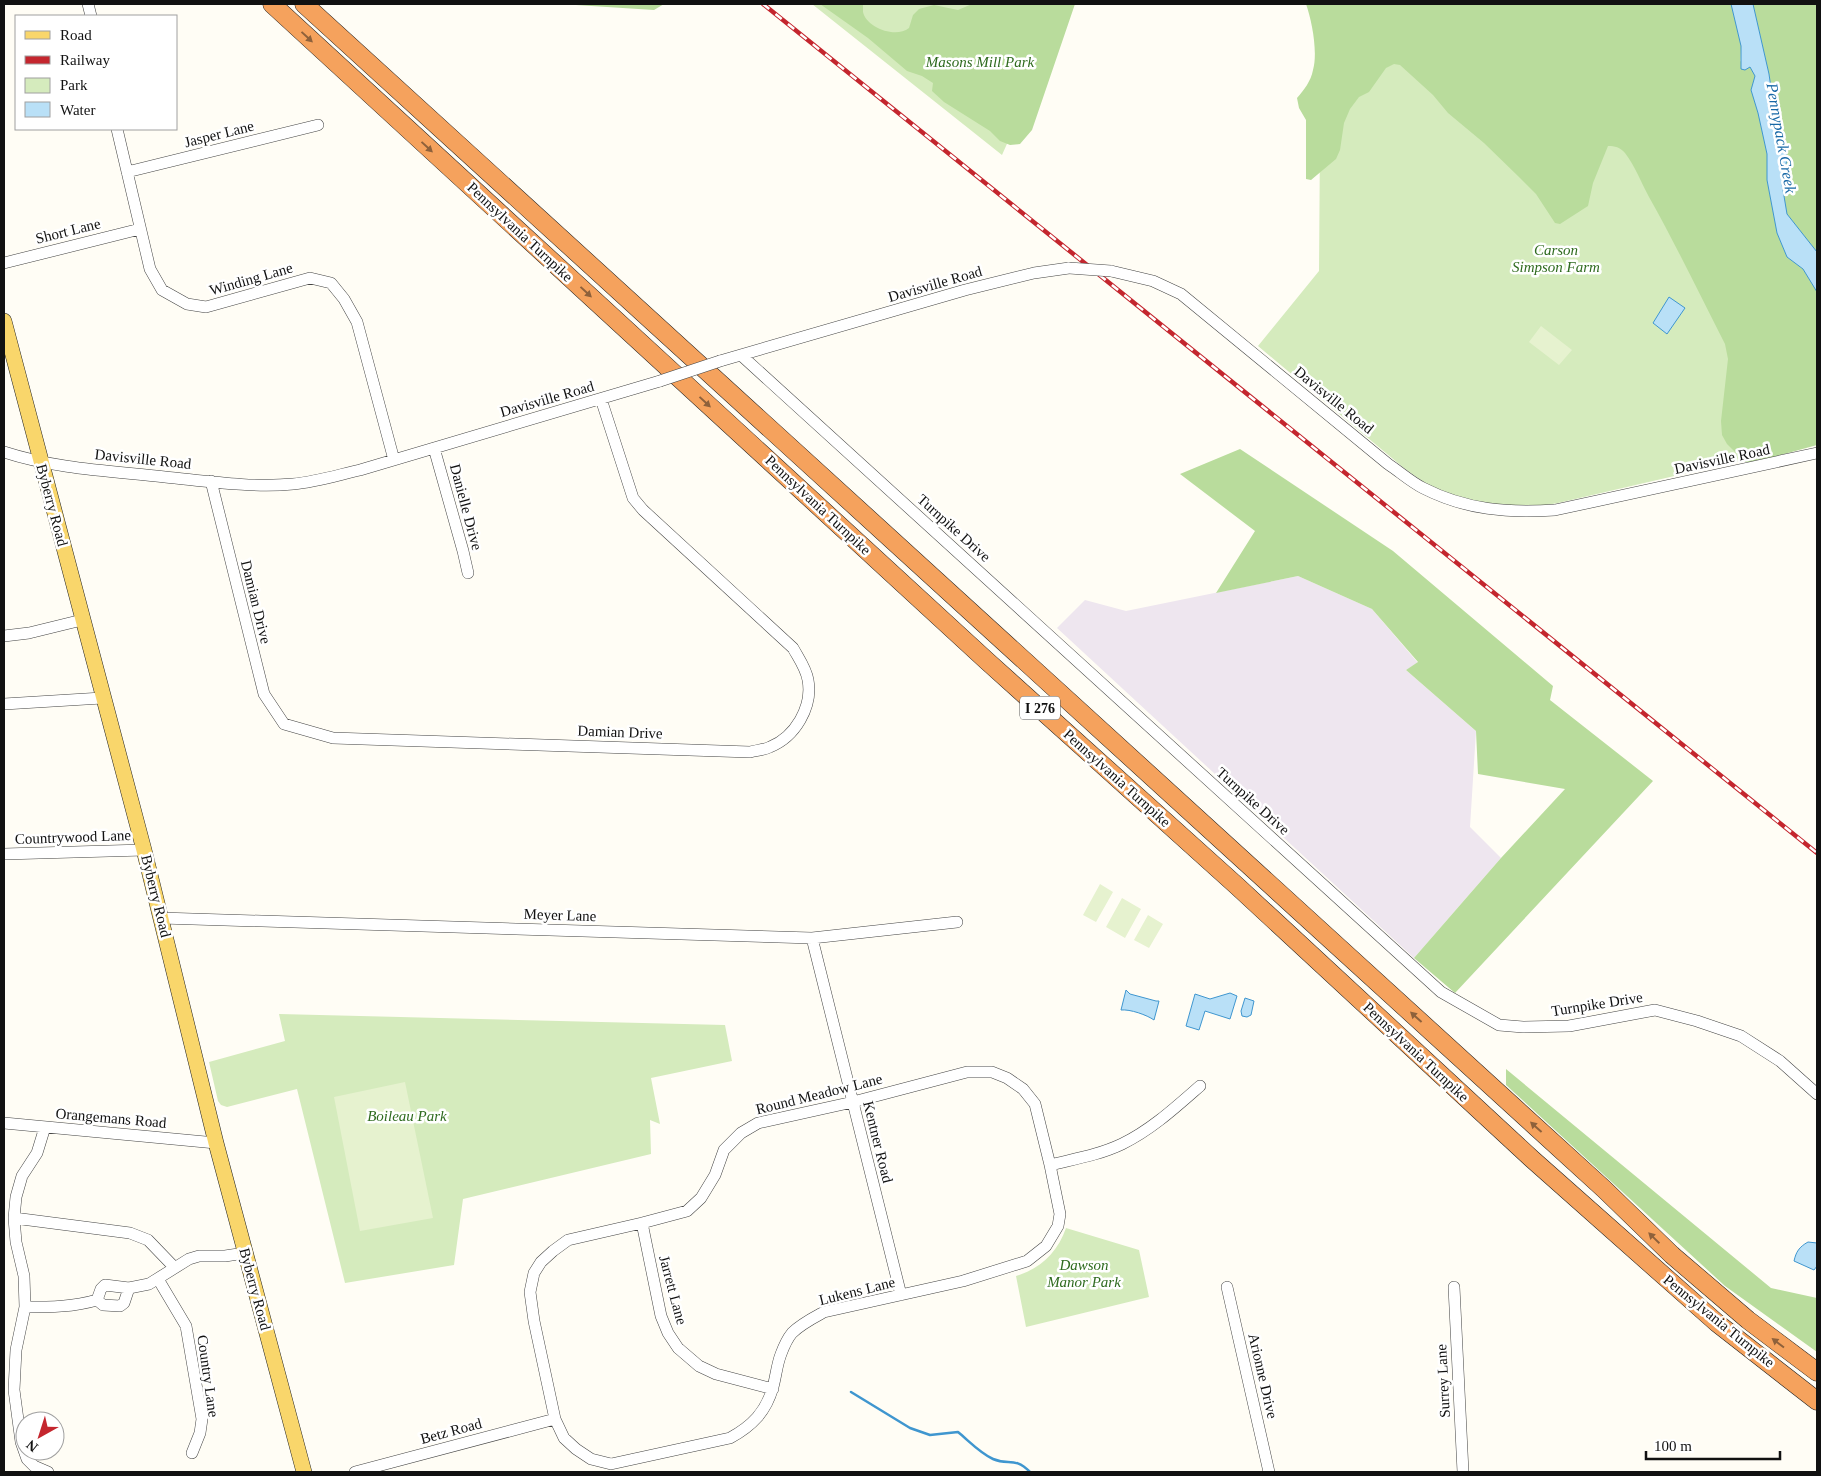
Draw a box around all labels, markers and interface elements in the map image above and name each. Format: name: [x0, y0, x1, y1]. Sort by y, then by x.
legend: [15, 15, 178, 130]
text: Road: [60, 27, 92, 43]
one-way arrow: [301, 31, 313, 43]
text: Railway: [60, 52, 110, 68]
park label: Masons Mill Park: [925, 54, 1035, 70]
text: Park: [60, 77, 88, 93]
water label: Pennypack Creek: [1762, 81, 1800, 196]
text: Water: [60, 102, 95, 118]
street label: Jasper Lane: [183, 118, 256, 150]
one-way arrow: [421, 141, 433, 153]
street label: Pennsylvania Turnpike: [464, 179, 576, 285]
street label: Short Lane: [34, 215, 102, 247]
park label: Carson Simpson Farm: [1512, 242, 1600, 275]
street label: Winding Lane: [208, 259, 295, 298]
street label: Davisville Road: [886, 263, 984, 305]
one-way arrow: [579, 286, 591, 298]
street label: Davisville Road: [1291, 363, 1377, 437]
street label: Davisville Road: [498, 378, 596, 420]
one-way arrow: [699, 396, 711, 408]
street label: Davisville Road: [1673, 441, 1772, 477]
street label: Davisville Road: [94, 446, 193, 472]
street label: Pennsylvania Turnpike: [762, 452, 874, 558]
street label: Byberry Road: [33, 462, 71, 548]
street label: Danielle Drive: [447, 462, 485, 552]
street label: Turnpike Drive: [914, 491, 994, 565]
street label: Damian Drive: [238, 559, 274, 646]
road number: I 276: [1020, 696, 1060, 720]
street label: Damian Drive: [577, 723, 663, 741]
street label: Pennsylvania Turnpike: [1060, 726, 1174, 830]
street label: Turnpike Drive: [1213, 764, 1293, 838]
street label: Countrywood Lane: [15, 827, 132, 847]
street label: Byberry Road: [138, 853, 174, 939]
street label: Meyer Lane: [523, 906, 597, 924]
street label: Turnpike Drive: [1550, 989, 1644, 1019]
street label: Pennsylvania Turnpike: [1360, 999, 1472, 1105]
one-way arrow: [1410, 1011, 1422, 1023]
street label: Round Meadow Lane: [754, 1070, 884, 1117]
street label: Kentner Road: [860, 1099, 896, 1185]
street label: Orangemans Road: [55, 1105, 168, 1131]
park label: Boileau Park: [367, 1108, 447, 1124]
one-way arrow: [1530, 1121, 1542, 1133]
one-way arrow: [1649, 1232, 1661, 1244]
street label: Byberry Road: [236, 1246, 274, 1332]
street label: Jarrett Lane: [656, 1254, 690, 1327]
park label: Dawson Manor Park: [1046, 1257, 1121, 1290]
street label: Pennsylvania Turnpike: [1660, 1271, 1778, 1371]
street label: Lukens Lane: [817, 1274, 897, 1308]
street label: Arionne Drive: [1245, 1332, 1281, 1421]
street label: Country Lane: [194, 1334, 222, 1418]
one-way arrow: [1771, 1338, 1785, 1348]
street label: Surrey Lane: [1433, 1343, 1453, 1418]
north arrow: [15, 1411, 65, 1461]
street label: Betz Road: [419, 1415, 484, 1447]
scale bar: [1646, 1428, 1780, 1460]
text: N: [23, 1437, 41, 1455]
text: 100 m: [1654, 1438, 1692, 1454]

